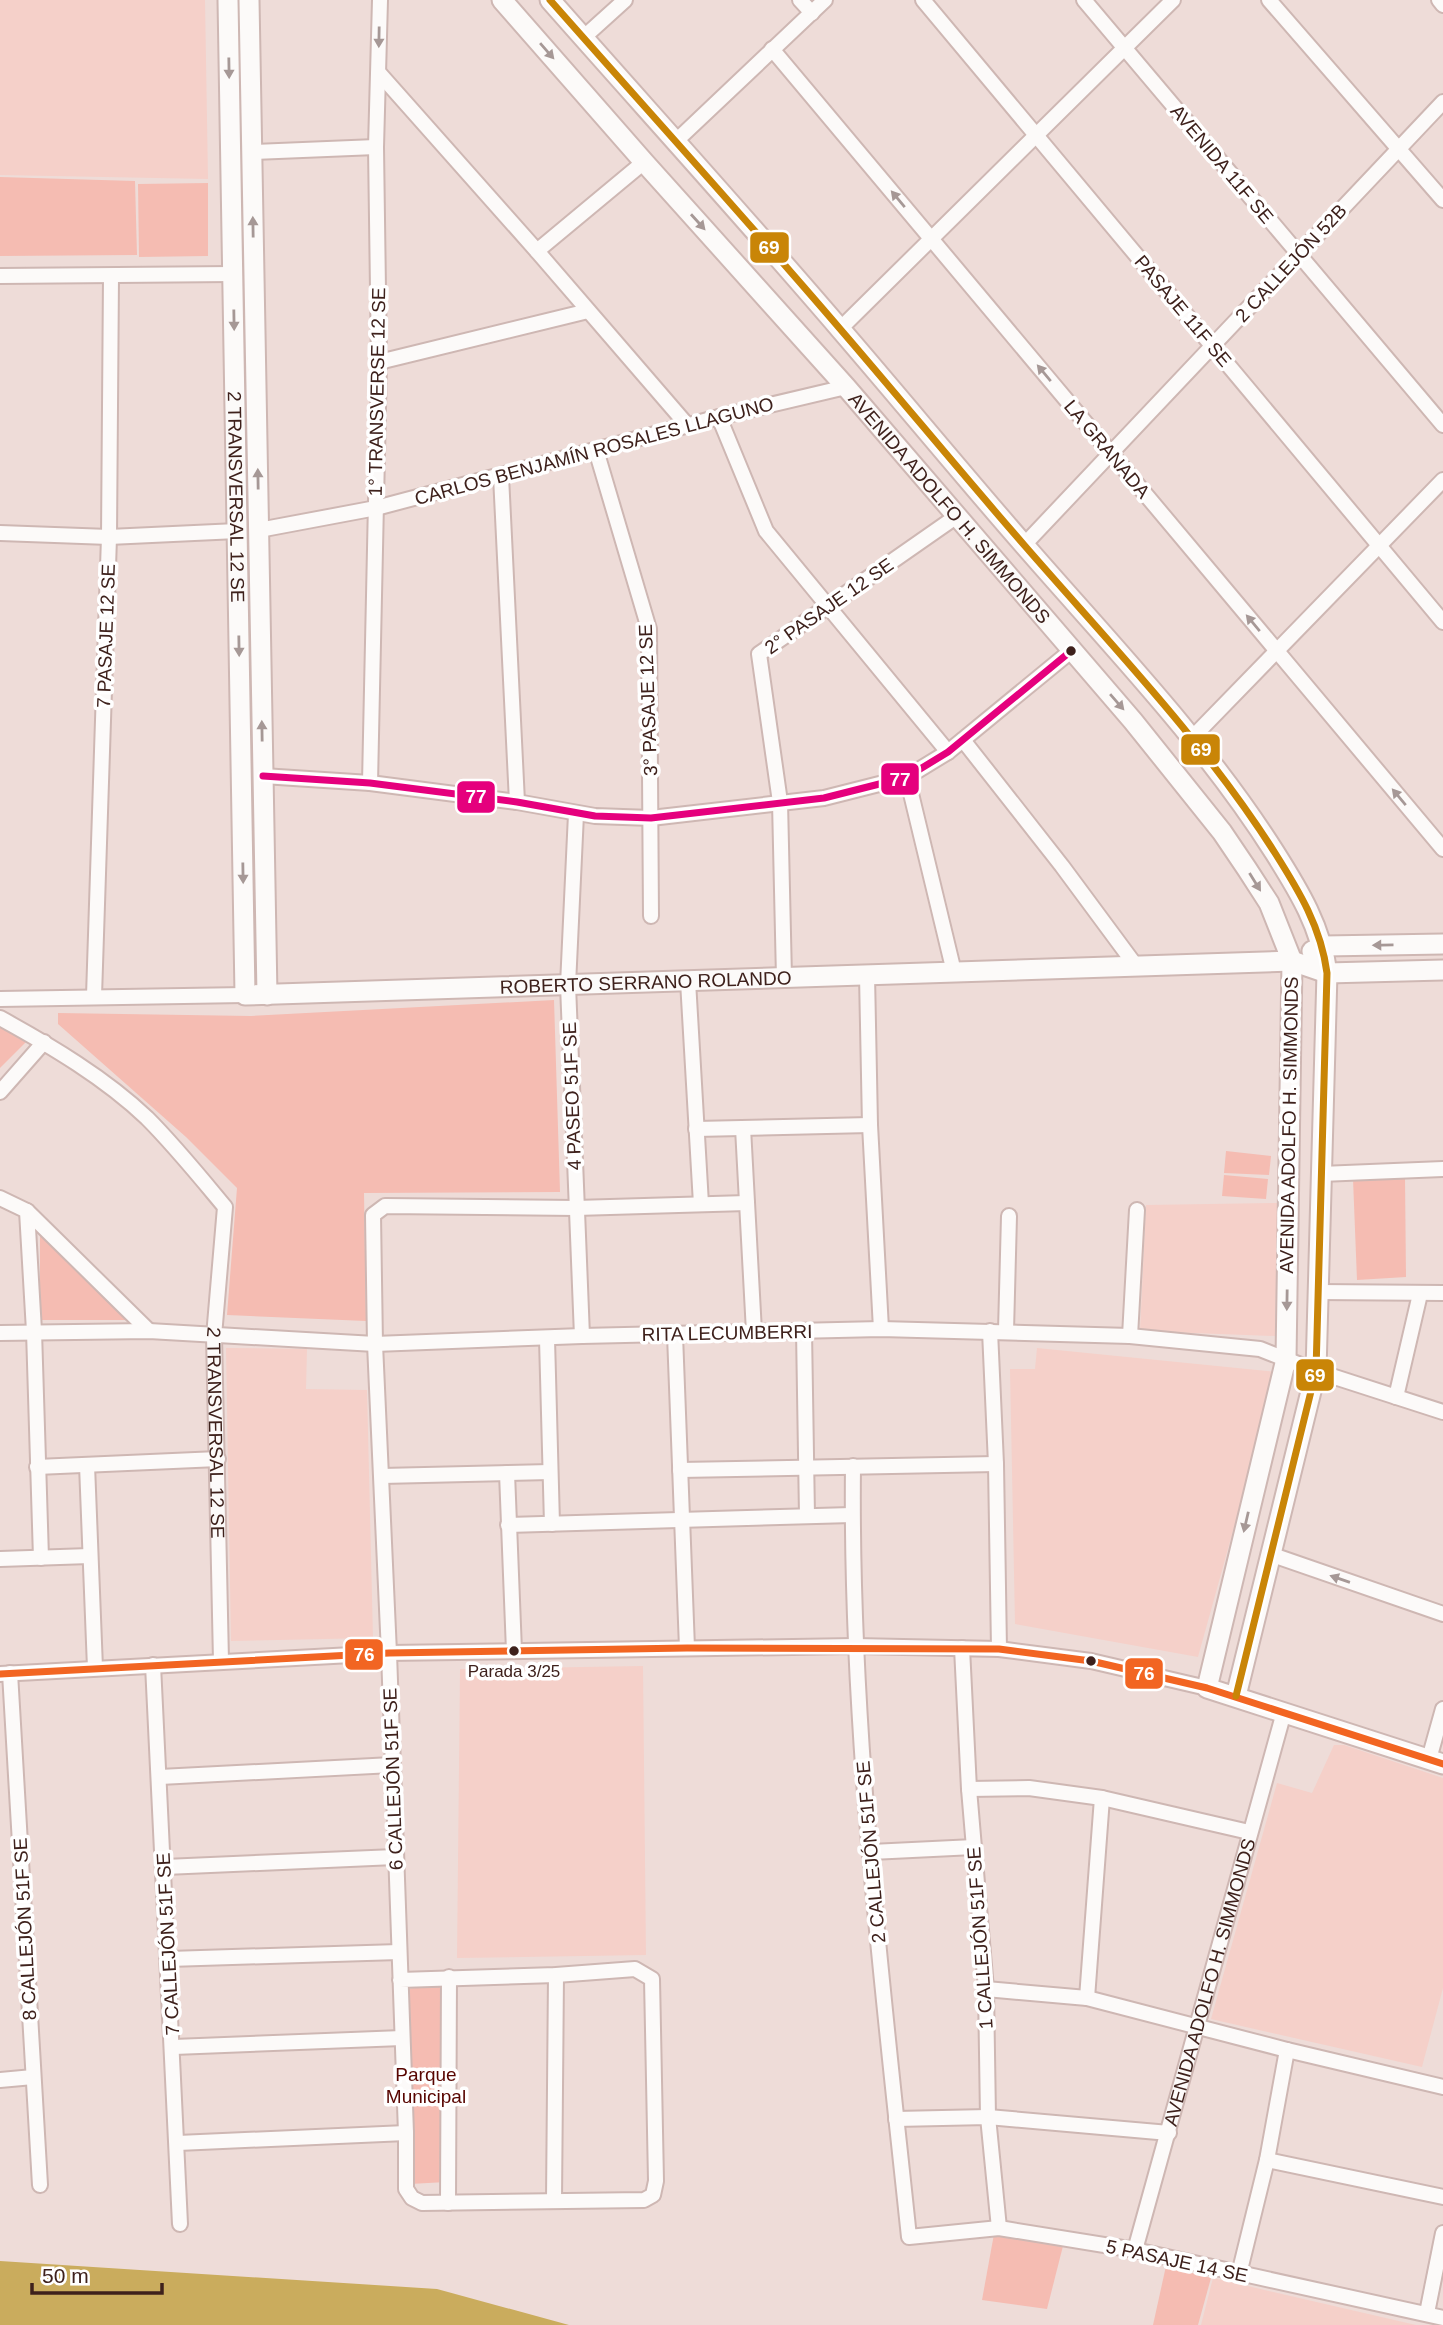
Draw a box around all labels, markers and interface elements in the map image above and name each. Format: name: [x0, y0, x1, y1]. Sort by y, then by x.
one-way arrow: [374, 26, 385, 48]
one-way arrow: [539, 43, 554, 60]
one-way arrow: [223, 57, 235, 79]
street label: AVENIDA 11F SE: [1166, 100, 1278, 228]
one-way arrow: [890, 190, 905, 208]
street label: 2 CALLEJÓN 52B: [1231, 200, 1351, 326]
one-way arrow: [689, 213, 705, 230]
one-way arrow: [248, 215, 259, 237]
line badge: 69: [749, 231, 790, 264]
text: 69: [758, 237, 780, 258]
street label: PASAJE 11F SE: [1130, 251, 1236, 371]
street label: 1° TRANSVERSE 12 SE: [365, 287, 389, 497]
one-way arrow: [228, 309, 239, 331]
one-way arrow: [1036, 365, 1051, 383]
street label: AVENIDA ADOLFO H. SIMMONDS: [845, 388, 1055, 627]
street label: 2 TRANSVERSAL 12 SE: [224, 391, 249, 603]
street label: CARLOS BENJAMÍN ROSALES LLAGUNO: [412, 393, 776, 509]
street label: LA GRANADA: [1060, 396, 1154, 503]
one-way arrow: [252, 467, 264, 489]
street label: 2° PASAJE 12 SE: [761, 554, 897, 658]
street label: 7 PASAJE 12 SE: [93, 564, 119, 708]
one-way arrow: [1246, 614, 1261, 631]
street label: 3° PASAJE 12 SE: [635, 624, 661, 776]
one-way arrow: [233, 635, 245, 657]
unlabelled marker: [1064, 644, 1078, 658]
one-way arrow: [1108, 693, 1124, 710]
one-way arrow: [256, 719, 268, 741]
line badge: 69: [1180, 733, 1221, 766]
text: 69: [1190, 739, 1212, 760]
line badge: 77: [880, 762, 920, 796]
text: 77: [889, 769, 911, 790]
line badge: 77: [456, 780, 496, 814]
text: 77: [465, 786, 487, 807]
one-way arrow: [1391, 788, 1407, 806]
one-way arrow: [237, 862, 249, 884]
one-way arrow: [1249, 872, 1262, 891]
one-way arrow: [1372, 939, 1394, 951]
street label: ROBERTO SERRANO ROLANDO: [499, 967, 792, 997]
street label: AVENIDA ADOLFO H. SIMMONDS: [1276, 976, 1302, 1274]
street label: 4 PASEO 51F SE: [559, 1021, 585, 1171]
one-way arrow: [1281, 1289, 1292, 1311]
street label: RITA LECUMBERRI: [641, 1321, 813, 1345]
street label: 2 TRANSVERSAL 12 SE: [203, 1326, 229, 1539]
line badge: 69: [1295, 1358, 1335, 1392]
text: 69: [1304, 1365, 1326, 1386]
one-way arrow: [1241, 1512, 1252, 1534]
one-way arrow: [1329, 1573, 1350, 1584]
line badge: 76: [344, 1638, 384, 1671]
text: 76: [353, 1644, 375, 1665]
marker: Parada 3/25: [507, 1644, 521, 1658]
unlabelled marker: [1084, 1654, 1098, 1668]
line badge: 76: [1124, 1657, 1164, 1690]
place label: Parada 3/25: [468, 1662, 560, 1681]
text: 76: [1133, 1663, 1155, 1684]
street label: 6 CALLEJÓN 51F SE: [379, 1687, 407, 1871]
street label: 2 CALLEJÓN 51F SE: [853, 1760, 889, 1944]
street label: AVENIDA ADOLFO H. SIMMONDS: [1159, 1836, 1259, 2128]
street label: 8 CALLEJÓN 51F SE: [10, 1837, 40, 2021]
street label: 1 CALLEJÓN 51F SE: [963, 1846, 997, 2030]
street label: 7 CALLEJÓN 51F SE: [153, 1852, 183, 2036]
park label: Parque Municipal: [386, 2064, 466, 2107]
street label: 5 PASAJE 14 SE: [1104, 2236, 1250, 2286]
scale bar: [32, 2252, 161, 2296]
text: 50 m: [42, 2264, 89, 2287]

